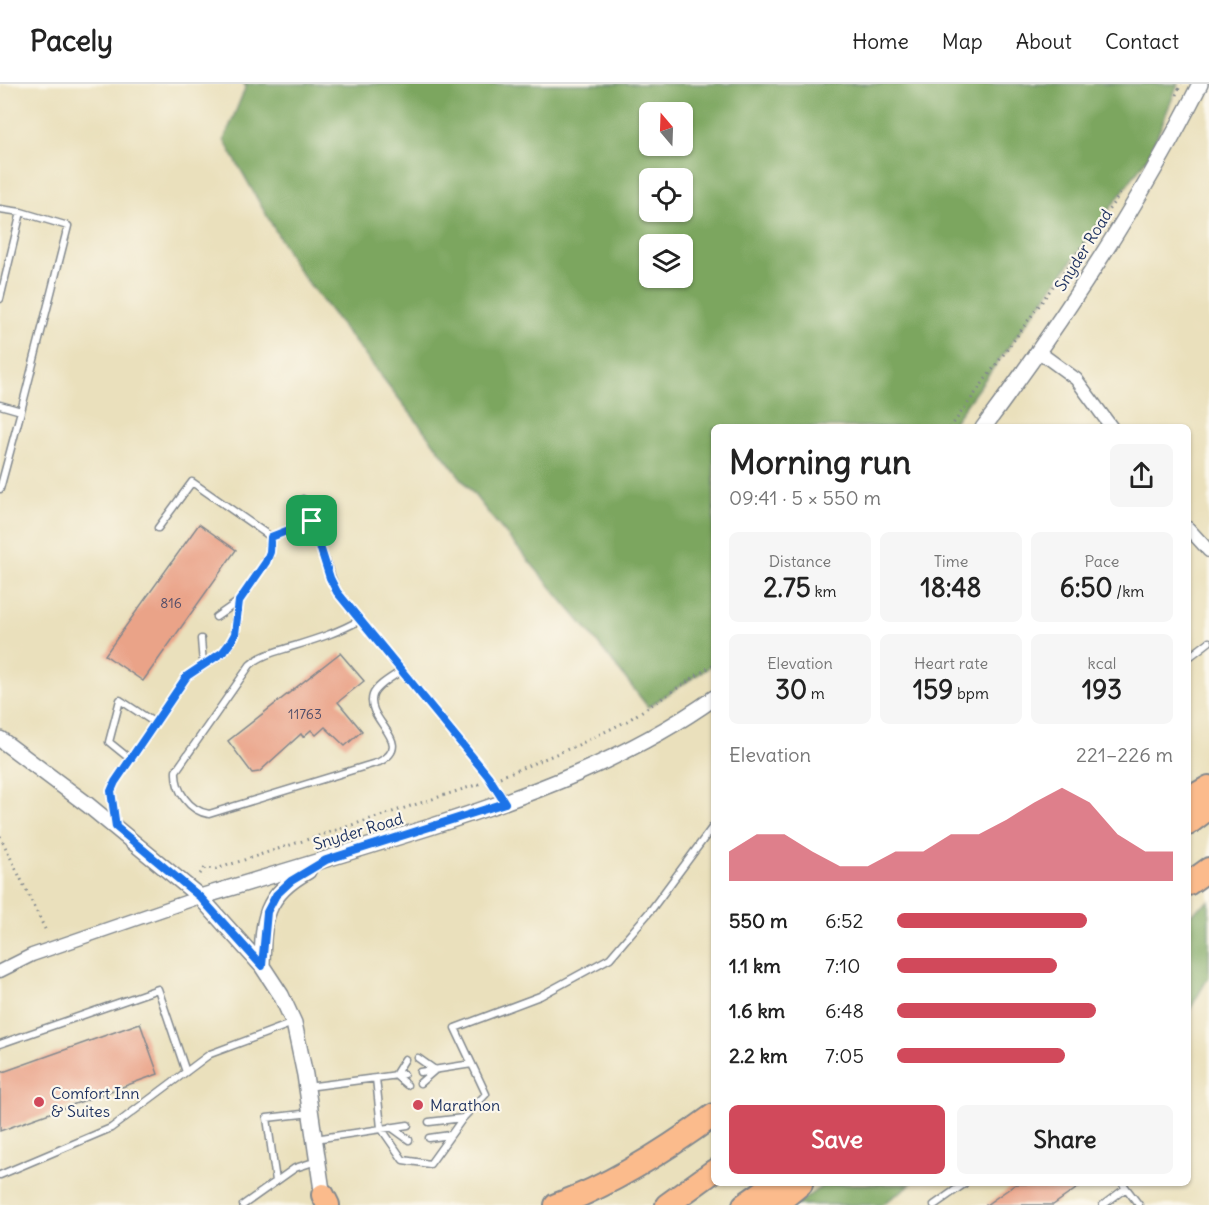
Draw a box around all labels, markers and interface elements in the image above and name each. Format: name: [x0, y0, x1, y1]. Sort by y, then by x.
text: Pacely: [30, 23, 113, 59]
text: Home: [852, 28, 909, 55]
text: Map: [942, 28, 983, 55]
text: About: [1016, 28, 1072, 55]
text: Contact: [1105, 28, 1179, 55]
north arrow: [639, 102, 693, 156]
map controls: [639, 102, 693, 288]
button: locate: [639, 168, 693, 222]
street label: Snyder Road: [1050, 205, 1116, 295]
button: layers: [639, 234, 693, 288]
text: Morning run: [729, 441, 911, 483]
button: share: [1110, 444, 1173, 507]
text: 09:41 · 5 × 550 m: [729, 485, 881, 510]
pin: [286, 495, 337, 546]
icon: arrive: [295, 504, 328, 537]
text: Distance: [769, 551, 831, 571]
text: Time: [934, 551, 968, 571]
text: Pace: [1085, 551, 1119, 571]
text: 2.75: [763, 571, 811, 604]
text: 18:48: [920, 571, 982, 604]
text: 6:50: [1060, 571, 1113, 604]
text: km: [811, 581, 837, 601]
text: /km: [1113, 581, 1144, 601]
house number: 816: [160, 594, 182, 612]
text: Elevation: [767, 653, 833, 673]
text: Heart rate: [914, 653, 988, 673]
text: kcal: [1088, 653, 1116, 673]
text: 30: [775, 673, 807, 706]
text: 159: [913, 673, 953, 706]
text: 193: [1082, 673, 1122, 706]
text: m: [807, 683, 825, 703]
text: bpm: [953, 683, 989, 703]
house number: 11763: [288, 705, 322, 723]
text: Elevation: [729, 742, 811, 767]
text: 221–226 m: [1076, 742, 1173, 767]
street label: Snyder Road: [311, 808, 405, 854]
text: 550 m: [729, 908, 787, 933]
text: 6:52: [825, 908, 864, 933]
text: 1.1 km: [729, 953, 781, 978]
text: 7:10: [825, 953, 860, 978]
text: 1.6 km: [729, 998, 785, 1023]
text: 6:48: [825, 998, 864, 1023]
text: 2.2 km: [729, 1043, 788, 1068]
text: 7:05: [825, 1043, 864, 1068]
place label: Comfort Inn & Suites: [51, 1083, 139, 1121]
marker: Comfort Inn & Suites: [32, 1095, 46, 1109]
place label: Marathon: [430, 1095, 500, 1115]
marker: Marathon: [411, 1098, 425, 1112]
button: Save: [729, 1105, 945, 1174]
button: Share: [957, 1105, 1173, 1174]

